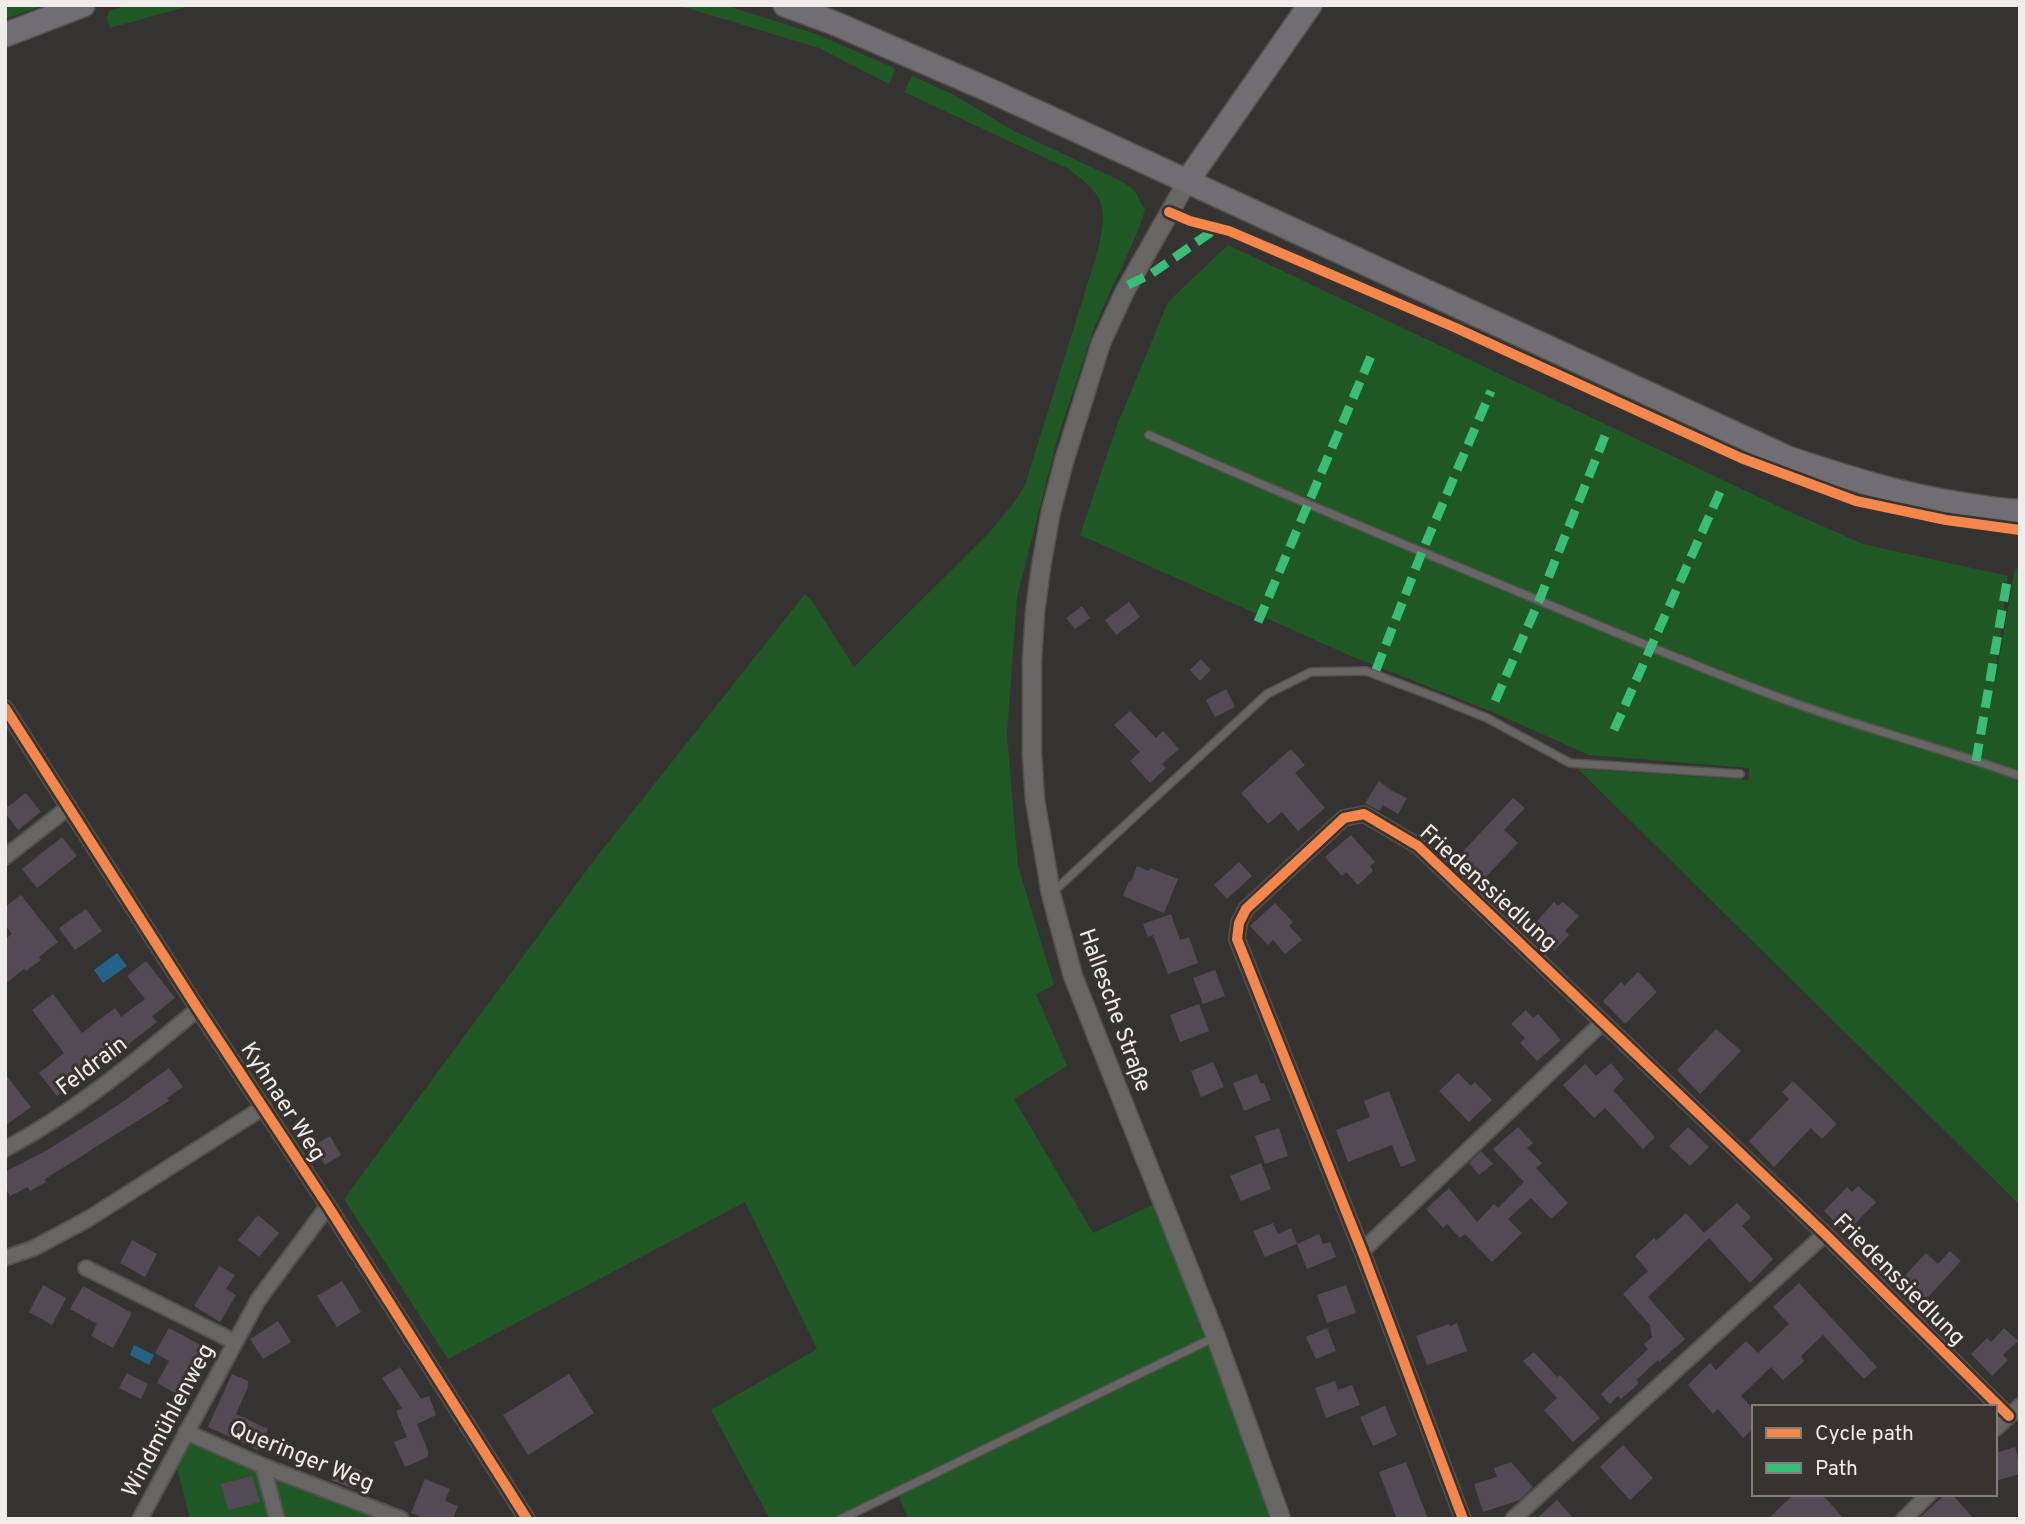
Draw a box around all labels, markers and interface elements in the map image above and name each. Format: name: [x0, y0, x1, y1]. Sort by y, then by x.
street label: Friedenssiedlung: [1412, 819, 1562, 958]
street label: Hallesche Straße: [1071, 925, 1157, 1097]
street label: Feldrain: [51, 1031, 134, 1103]
street label: Kyhnaer Weg: [233, 1037, 331, 1167]
street label: Friedenssiedlung: [1826, 1208, 1971, 1353]
street label: Windmühlenweg: [116, 1339, 222, 1503]
legend: [1752, 1405, 1997, 1496]
street label: Queringer Weg: [224, 1415, 378, 1500]
text: Cycle path: [1815, 1421, 1914, 1448]
text: Path: [1815, 1456, 1858, 1483]

